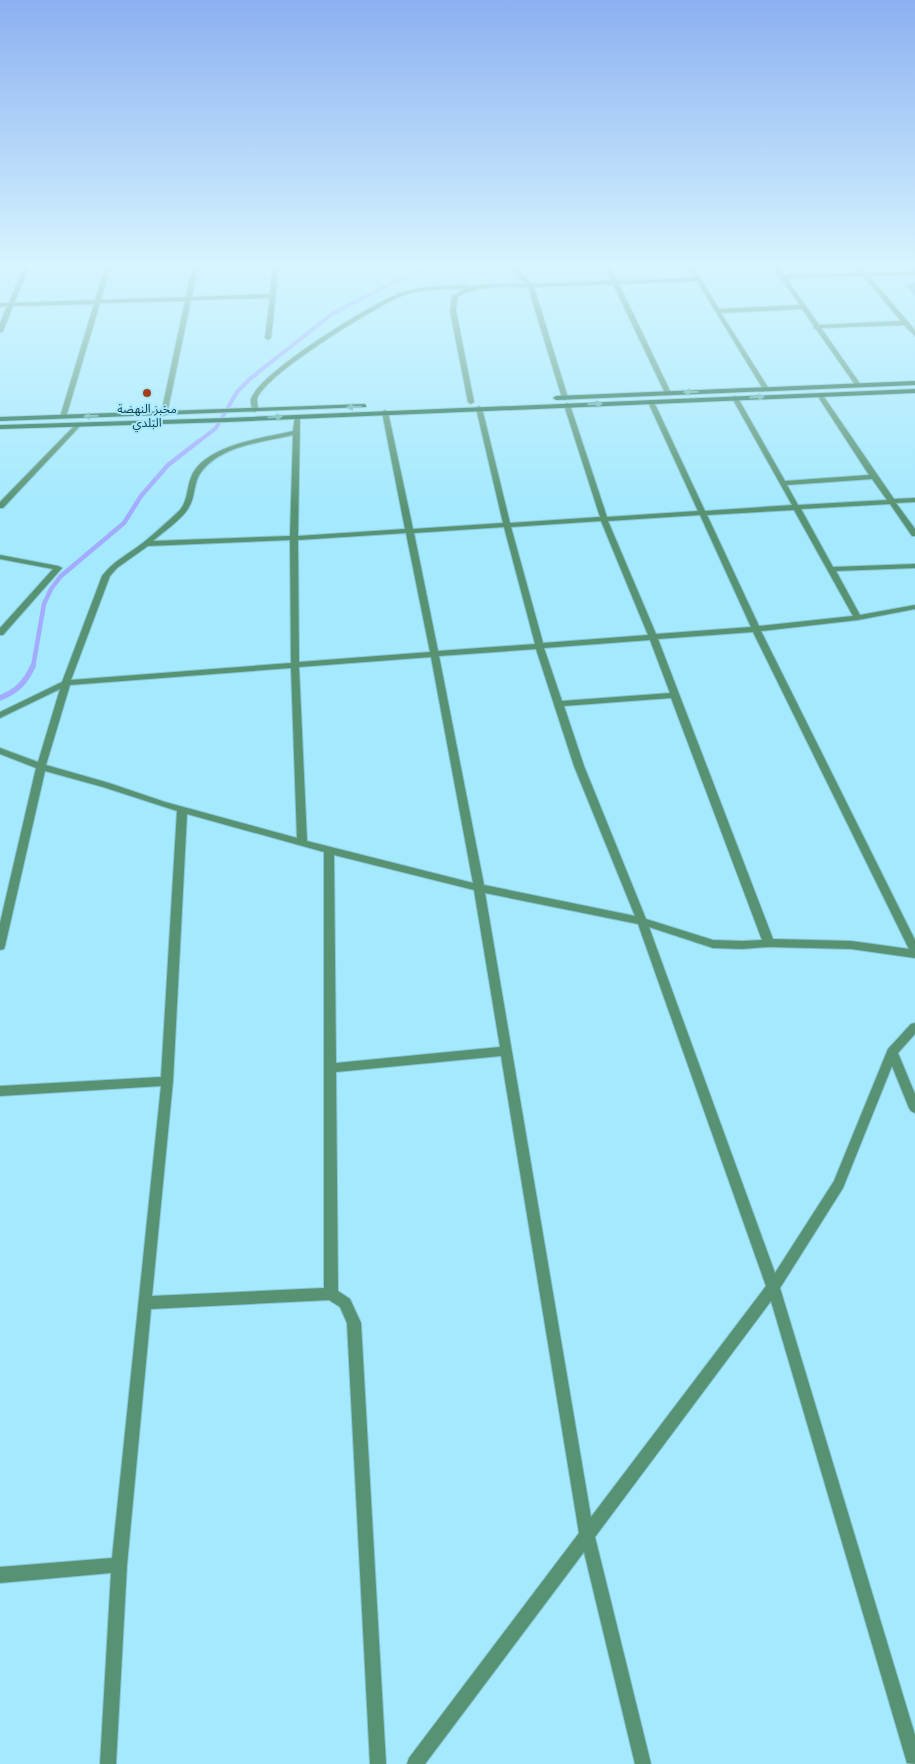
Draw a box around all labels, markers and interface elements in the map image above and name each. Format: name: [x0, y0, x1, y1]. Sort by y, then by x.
marker: مخبز النهضة البلدي: [141, 387, 153, 399]
one-way arrow: [683, 389, 699, 397]
one-way arrow: [750, 393, 766, 401]
one-way arrow: [587, 399, 603, 407]
place label: مخبز النهضة البلدي: [117, 401, 177, 432]
one-way arrow: [346, 403, 362, 411]
one-way arrow: [83, 412, 99, 420]
one-way arrow: [268, 413, 284, 421]

